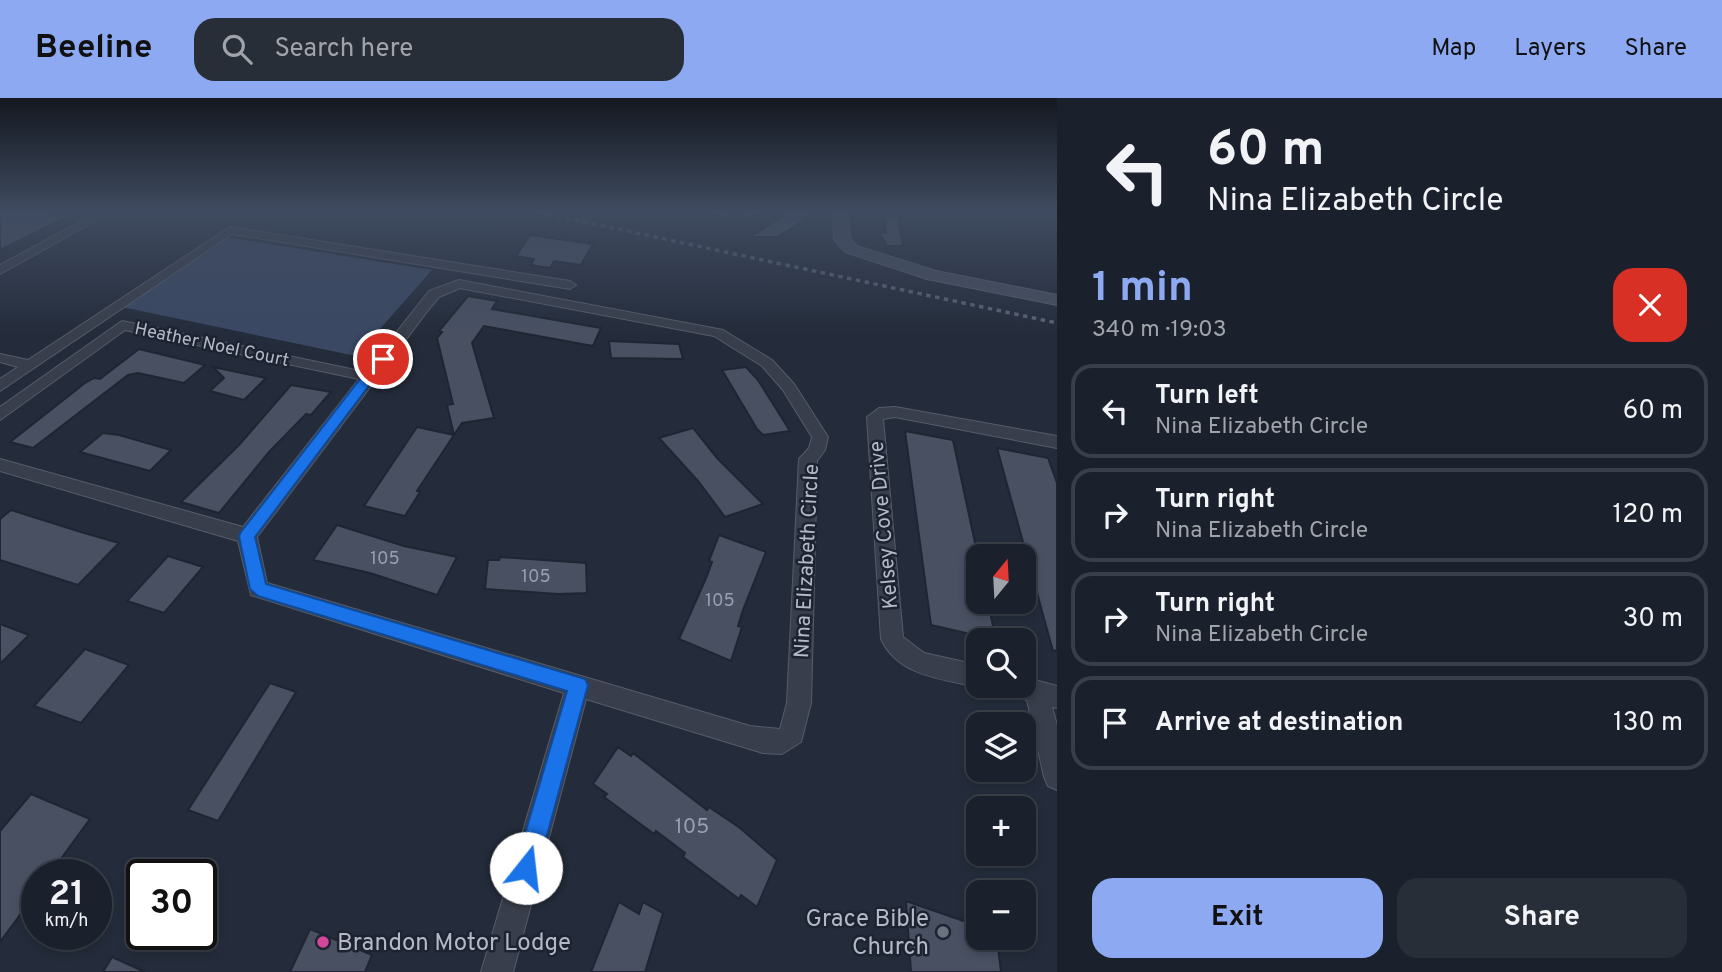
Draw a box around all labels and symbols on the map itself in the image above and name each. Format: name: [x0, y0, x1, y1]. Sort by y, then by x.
street label: Heather Noel Court: [132, 318, 291, 373]
pin: [353, 329, 413, 389]
street label: Kelsey Cove Drive: [864, 440, 905, 610]
street label: Nina Elizabeth Circle: [789, 463, 826, 659]
north arrow: [966, 544, 1036, 614]
house number: 105: [370, 548, 400, 571]
house number: 105: [521, 566, 551, 589]
house number: 105: [705, 590, 735, 613]
house number: 105: [675, 814, 709, 841]
position arrow: [489, 831, 563, 905]
speed limit sign: 30: [126, 859, 217, 950]
place label: Grace Bible Church: [805, 905, 929, 963]
marker: Grace Bible Church: [935, 924, 951, 940]
place label: Brandon Motor Lodge: [337, 929, 571, 959]
marker: Brandon Motor Lodge: [315, 934, 331, 950]

